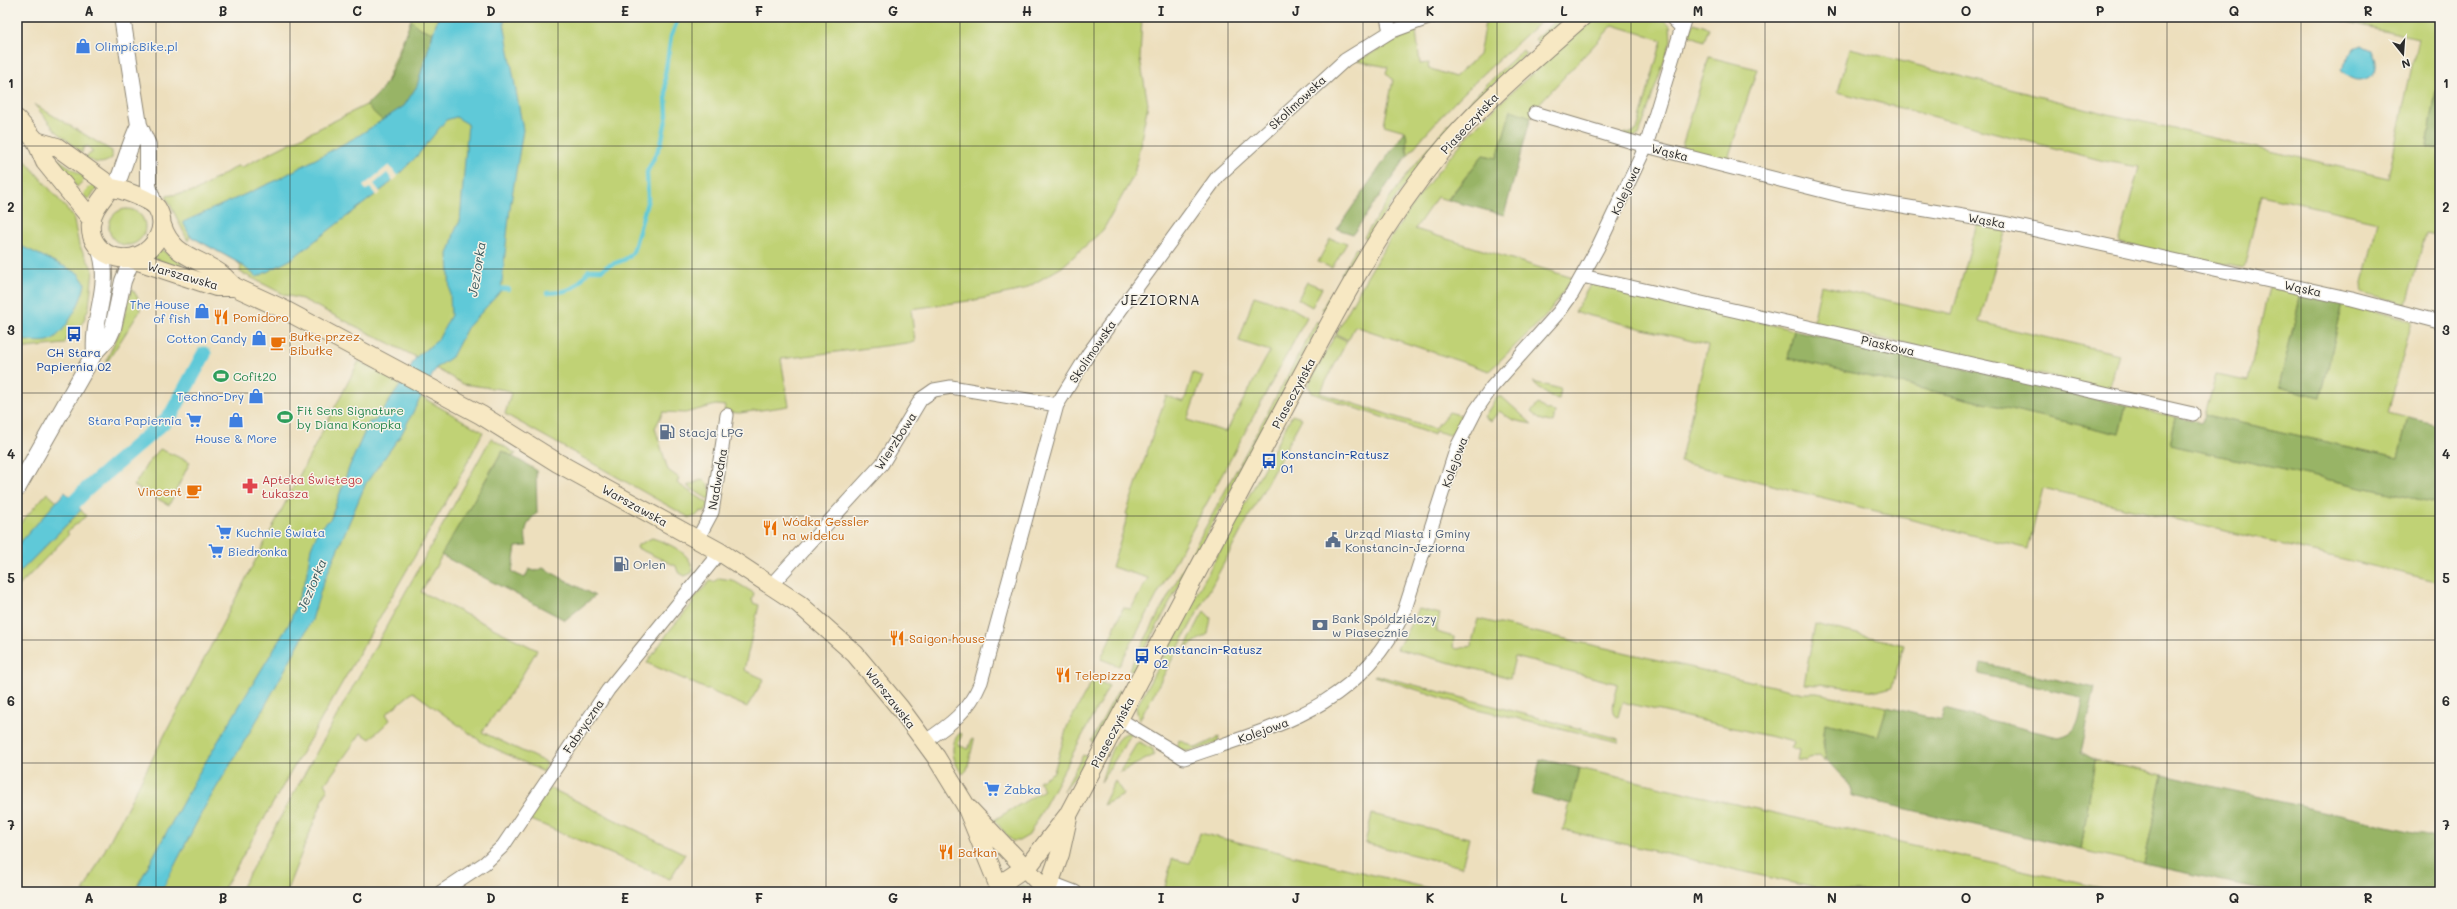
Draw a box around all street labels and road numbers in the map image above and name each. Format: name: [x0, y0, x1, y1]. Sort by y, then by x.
street label: Skolimowska: [1265, 71, 1329, 133]
street label: Piaseczyńska: [1437, 89, 1501, 157]
street label: Wąska: [1650, 140, 1690, 164]
street label: Kolejowa: [1607, 163, 1643, 217]
street label: Wąska: [1967, 209, 2007, 231]
street label: Warszawska: [146, 257, 220, 293]
street label: Wąska: [2283, 276, 2323, 300]
street label: Skolimowska: [1065, 316, 1119, 386]
street label: Piaskowa: [1860, 331, 1916, 359]
street label: Piaseczyńska: [1268, 355, 1318, 431]
street label: Wierzbowa: [870, 409, 920, 473]
street label: Kolejowa: [1437, 434, 1471, 490]
street label: Nadwodna: [704, 447, 730, 511]
street label: Warszawska: [599, 480, 671, 530]
street label: Warszawska: [862, 664, 920, 732]
street label: Piaseczyńska: [1087, 694, 1137, 770]
street label: Fabryczna: [559, 696, 607, 756]
street label: Kolejowa: [1235, 713, 1291, 747]

